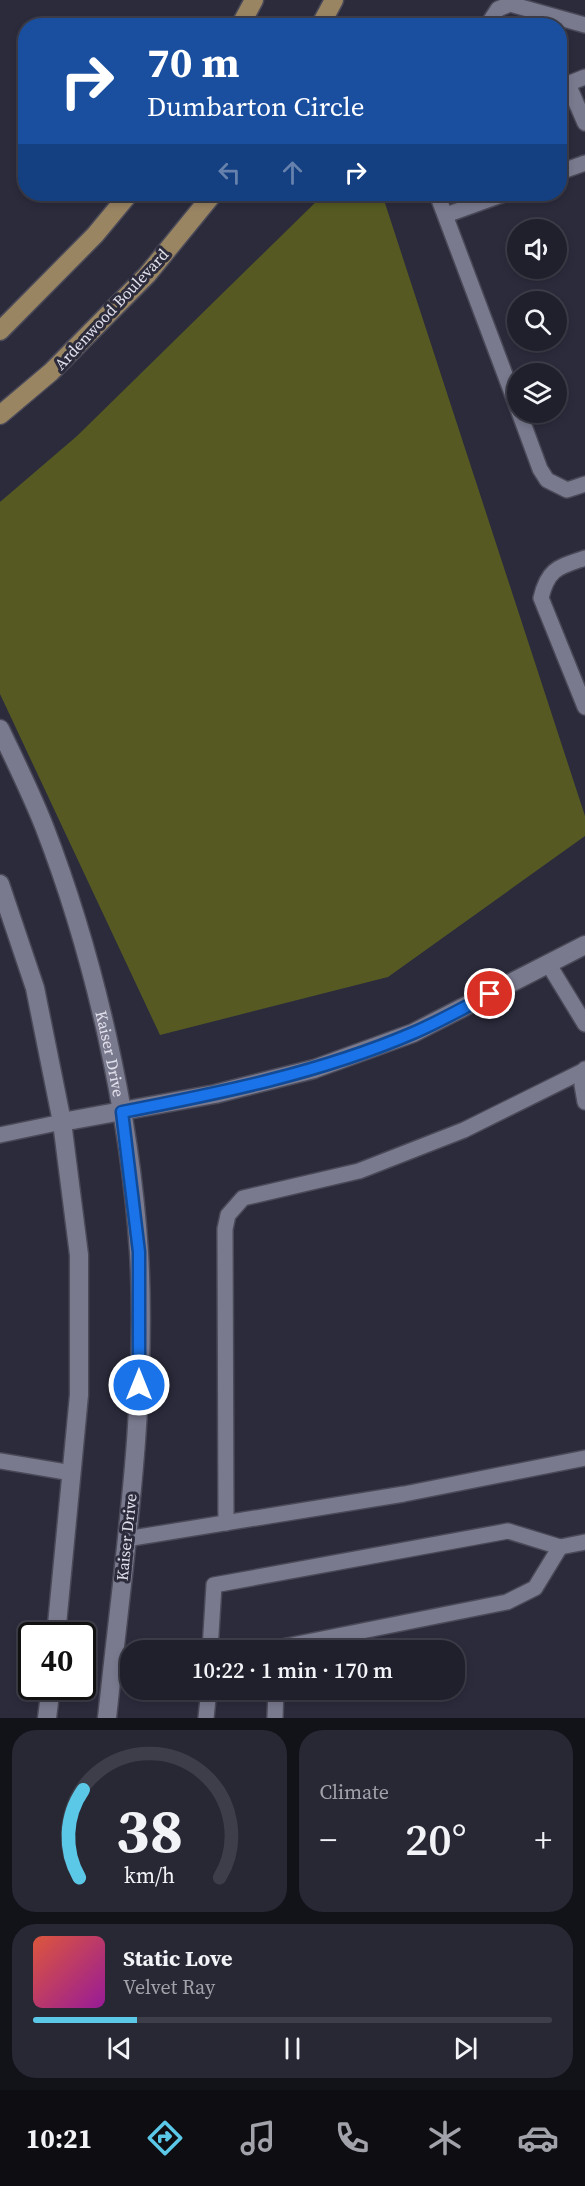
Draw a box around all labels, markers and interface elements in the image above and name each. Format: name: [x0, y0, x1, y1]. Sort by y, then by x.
text: 70 m: [147, 33, 240, 91]
icon: right: [48, 42, 126, 120]
text: Dumbarton Circle: [147, 88, 365, 125]
icon: left: [213, 156, 246, 189]
icon: ahead: [276, 156, 309, 189]
icon: right: [339, 156, 372, 189]
map controls: [507, 219, 567, 423]
button: sound: [507, 219, 567, 279]
street label: Ardenwood Boulevard: [49, 244, 173, 374]
button: search: [507, 291, 567, 351]
button: layers: [507, 363, 567, 423]
pin: [464, 968, 515, 1019]
icon: arrive: [473, 977, 506, 1010]
street label: Kaiser Drive: [90, 1008, 130, 1099]
position arrow: [107, 1353, 171, 1417]
street label: Kaiser Drive: [110, 1492, 142, 1582]
speed limit sign: 40: [18, 1622, 96, 1700]
text: 10:22 · 1 min · 170 m: [192, 1655, 393, 1685]
text: Climate: [320, 1778, 389, 1806]
text: 38: [115, 1787, 183, 1873]
text: 20°: [405, 1808, 467, 1870]
text: −: [320, 1817, 337, 1862]
text: +: [535, 1817, 552, 1862]
text: km/h: [124, 1861, 175, 1890]
text: Static Love: [123, 1943, 233, 1973]
text: Velvet Ray: [123, 1973, 215, 2001]
icon: previous: [103, 2032, 136, 2065]
icon: pause: [276, 2032, 309, 2065]
icon: next: [449, 2032, 482, 2065]
icon: directions: [144, 2117, 186, 2159]
icon: music: [237, 2117, 279, 2159]
icon: phone: [331, 2117, 373, 2159]
icon: climate: [424, 2117, 466, 2159]
icon: car: [517, 2117, 559, 2159]
text: 10:21: [26, 2120, 92, 2157]

